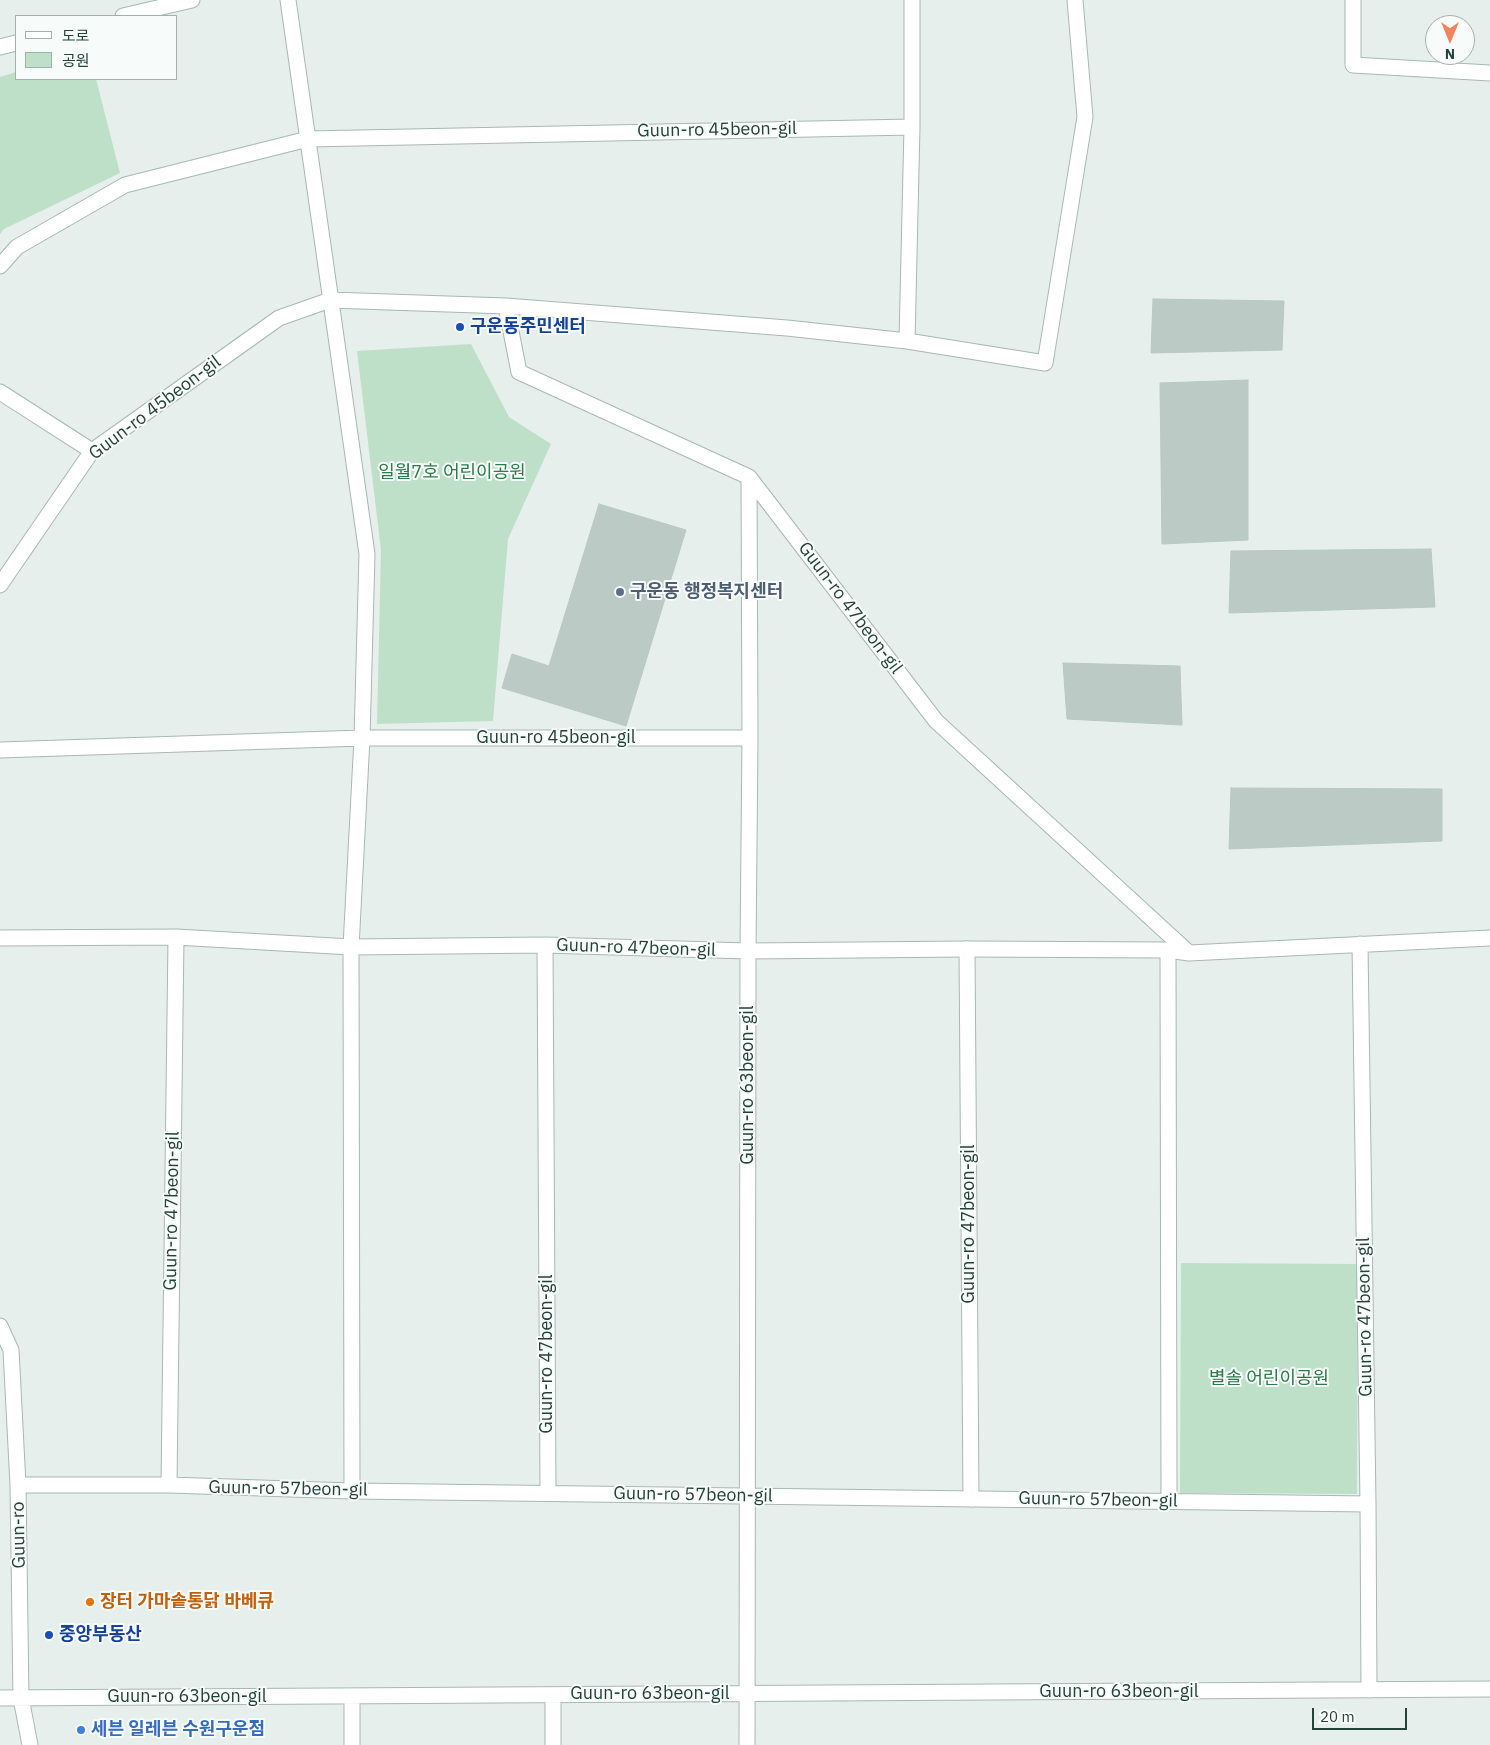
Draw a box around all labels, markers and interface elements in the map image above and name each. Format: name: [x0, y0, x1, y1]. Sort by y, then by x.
legend: [15, 15, 178, 80]
north arrow: [1425, 15, 1475, 65]
text: 도로: [62, 26, 90, 45]
text: N: [1445, 45, 1455, 63]
text: 공원: [62, 51, 90, 70]
street label: Guun-ro 45beon-gil: [637, 118, 797, 142]
place label: 구운동주민센터: [470, 316, 586, 338]
marker: 구운동주민센터: [454, 321, 466, 333]
street label: Guun-ro 45beon-gil: [85, 351, 225, 465]
park label: 일월7호 어린이공원: [378, 462, 526, 484]
street label: Guun-ro 47beon-gil: [793, 538, 907, 678]
place label: 구운동 행정복지센터: [630, 581, 783, 603]
marker: 구운동 행정복지센터: [614, 586, 626, 598]
street label: Guun-ro 45beon-gil: [476, 727, 636, 749]
street label: Guun-ro 47beon-gil: [556, 934, 716, 962]
street label: Guun-ro 63beon-gil: [737, 1005, 759, 1165]
street label: Guun-ro 47beon-gil: [160, 1131, 184, 1291]
street label: Guun-ro 47beon-gil: [958, 1144, 980, 1304]
street label: Guun-ro 47beon-gil: [1353, 1237, 1377, 1397]
street label: Guun-ro 47beon-gil: [536, 1274, 558, 1434]
park label: 별솔 어린이공원: [1209, 1368, 1329, 1390]
street label: Guun-ro 57beon-gil: [208, 1477, 368, 1501]
street label: Guun-ro 57beon-gil: [613, 1483, 773, 1507]
street label: Guun-ro 57beon-gil: [1018, 1488, 1178, 1512]
street label: Guun-ro: [8, 1501, 30, 1569]
place label: 장터 가마솥통닭 바베큐: [100, 1591, 274, 1613]
marker: 장터 가마솥통닭 바베큐: [84, 1596, 96, 1608]
place label: 중앙부동산: [59, 1624, 142, 1646]
marker: 중앙부동산: [43, 1629, 55, 1641]
street label: Guun-ro 63beon-gil: [1039, 1681, 1199, 1703]
street label: Guun-ro 63beon-gil: [570, 1683, 730, 1705]
street label: Guun-ro 63beon-gil: [107, 1686, 267, 1708]
scale bar: [1315, 1698, 1410, 1730]
text: 20 m: [1320, 1707, 1355, 1726]
place label: 세븐 일레븐 수원구운점: [91, 1719, 265, 1741]
marker: 세븐 일레븐 수원구운점: [75, 1724, 87, 1736]

